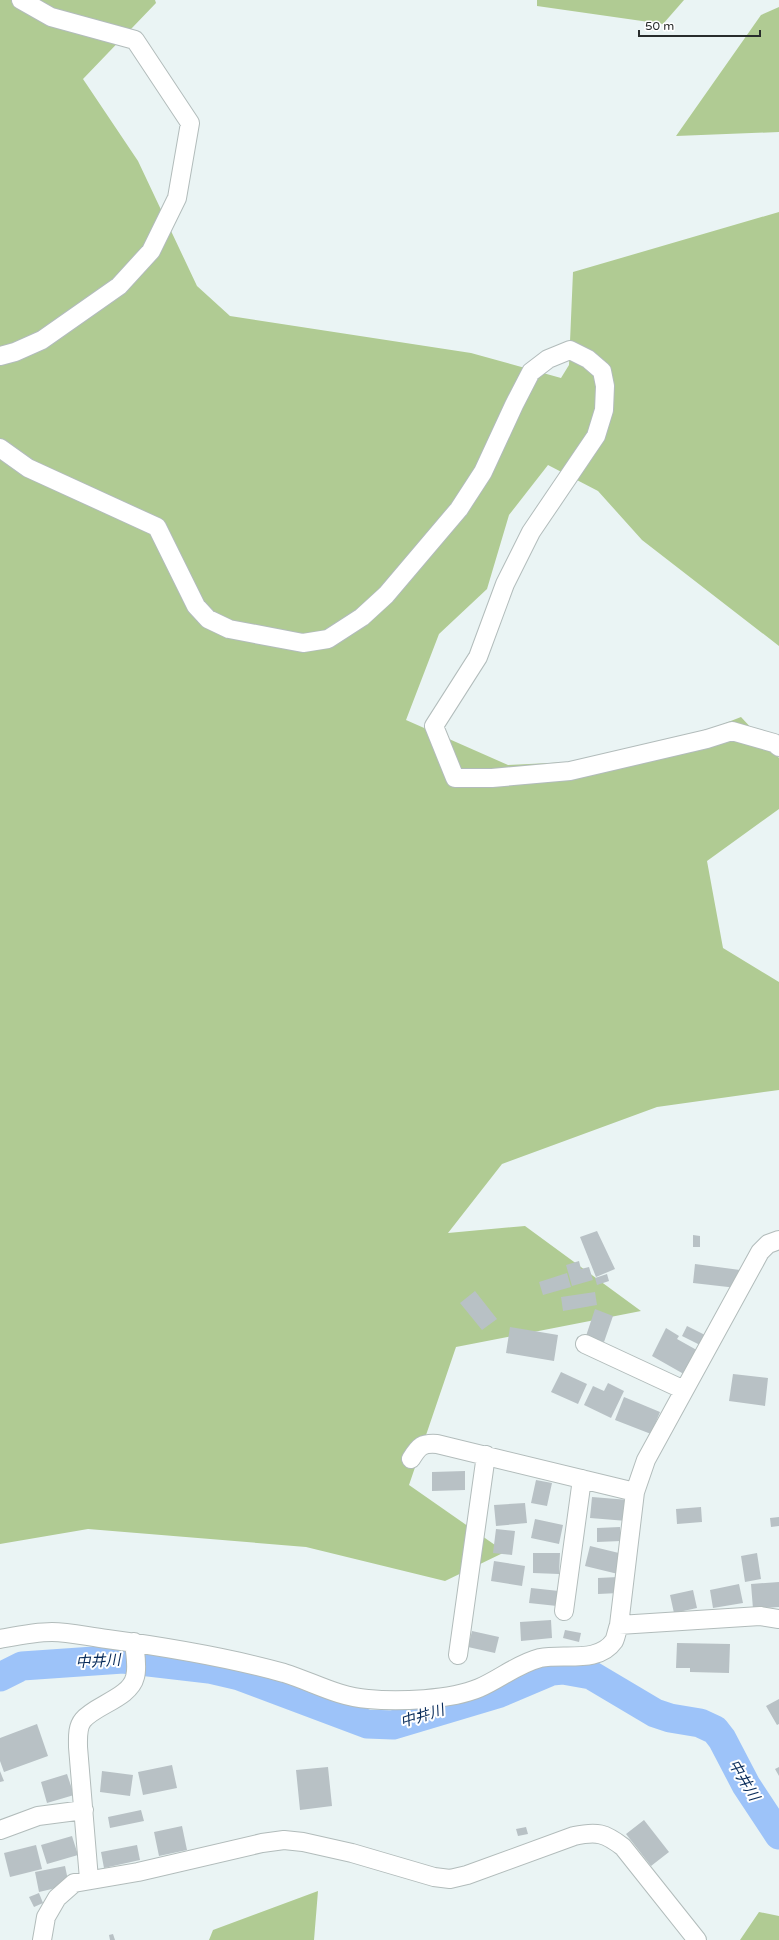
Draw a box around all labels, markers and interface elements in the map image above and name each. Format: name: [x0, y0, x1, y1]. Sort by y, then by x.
scale bar: [639, 12, 760, 38]
text: 50 m: [645, 19, 674, 33]
water label: 中井川: [75, 1651, 123, 1671]
water label: 中井川: [398, 1700, 448, 1731]
water label: 中井川: [725, 1756, 764, 1806]

